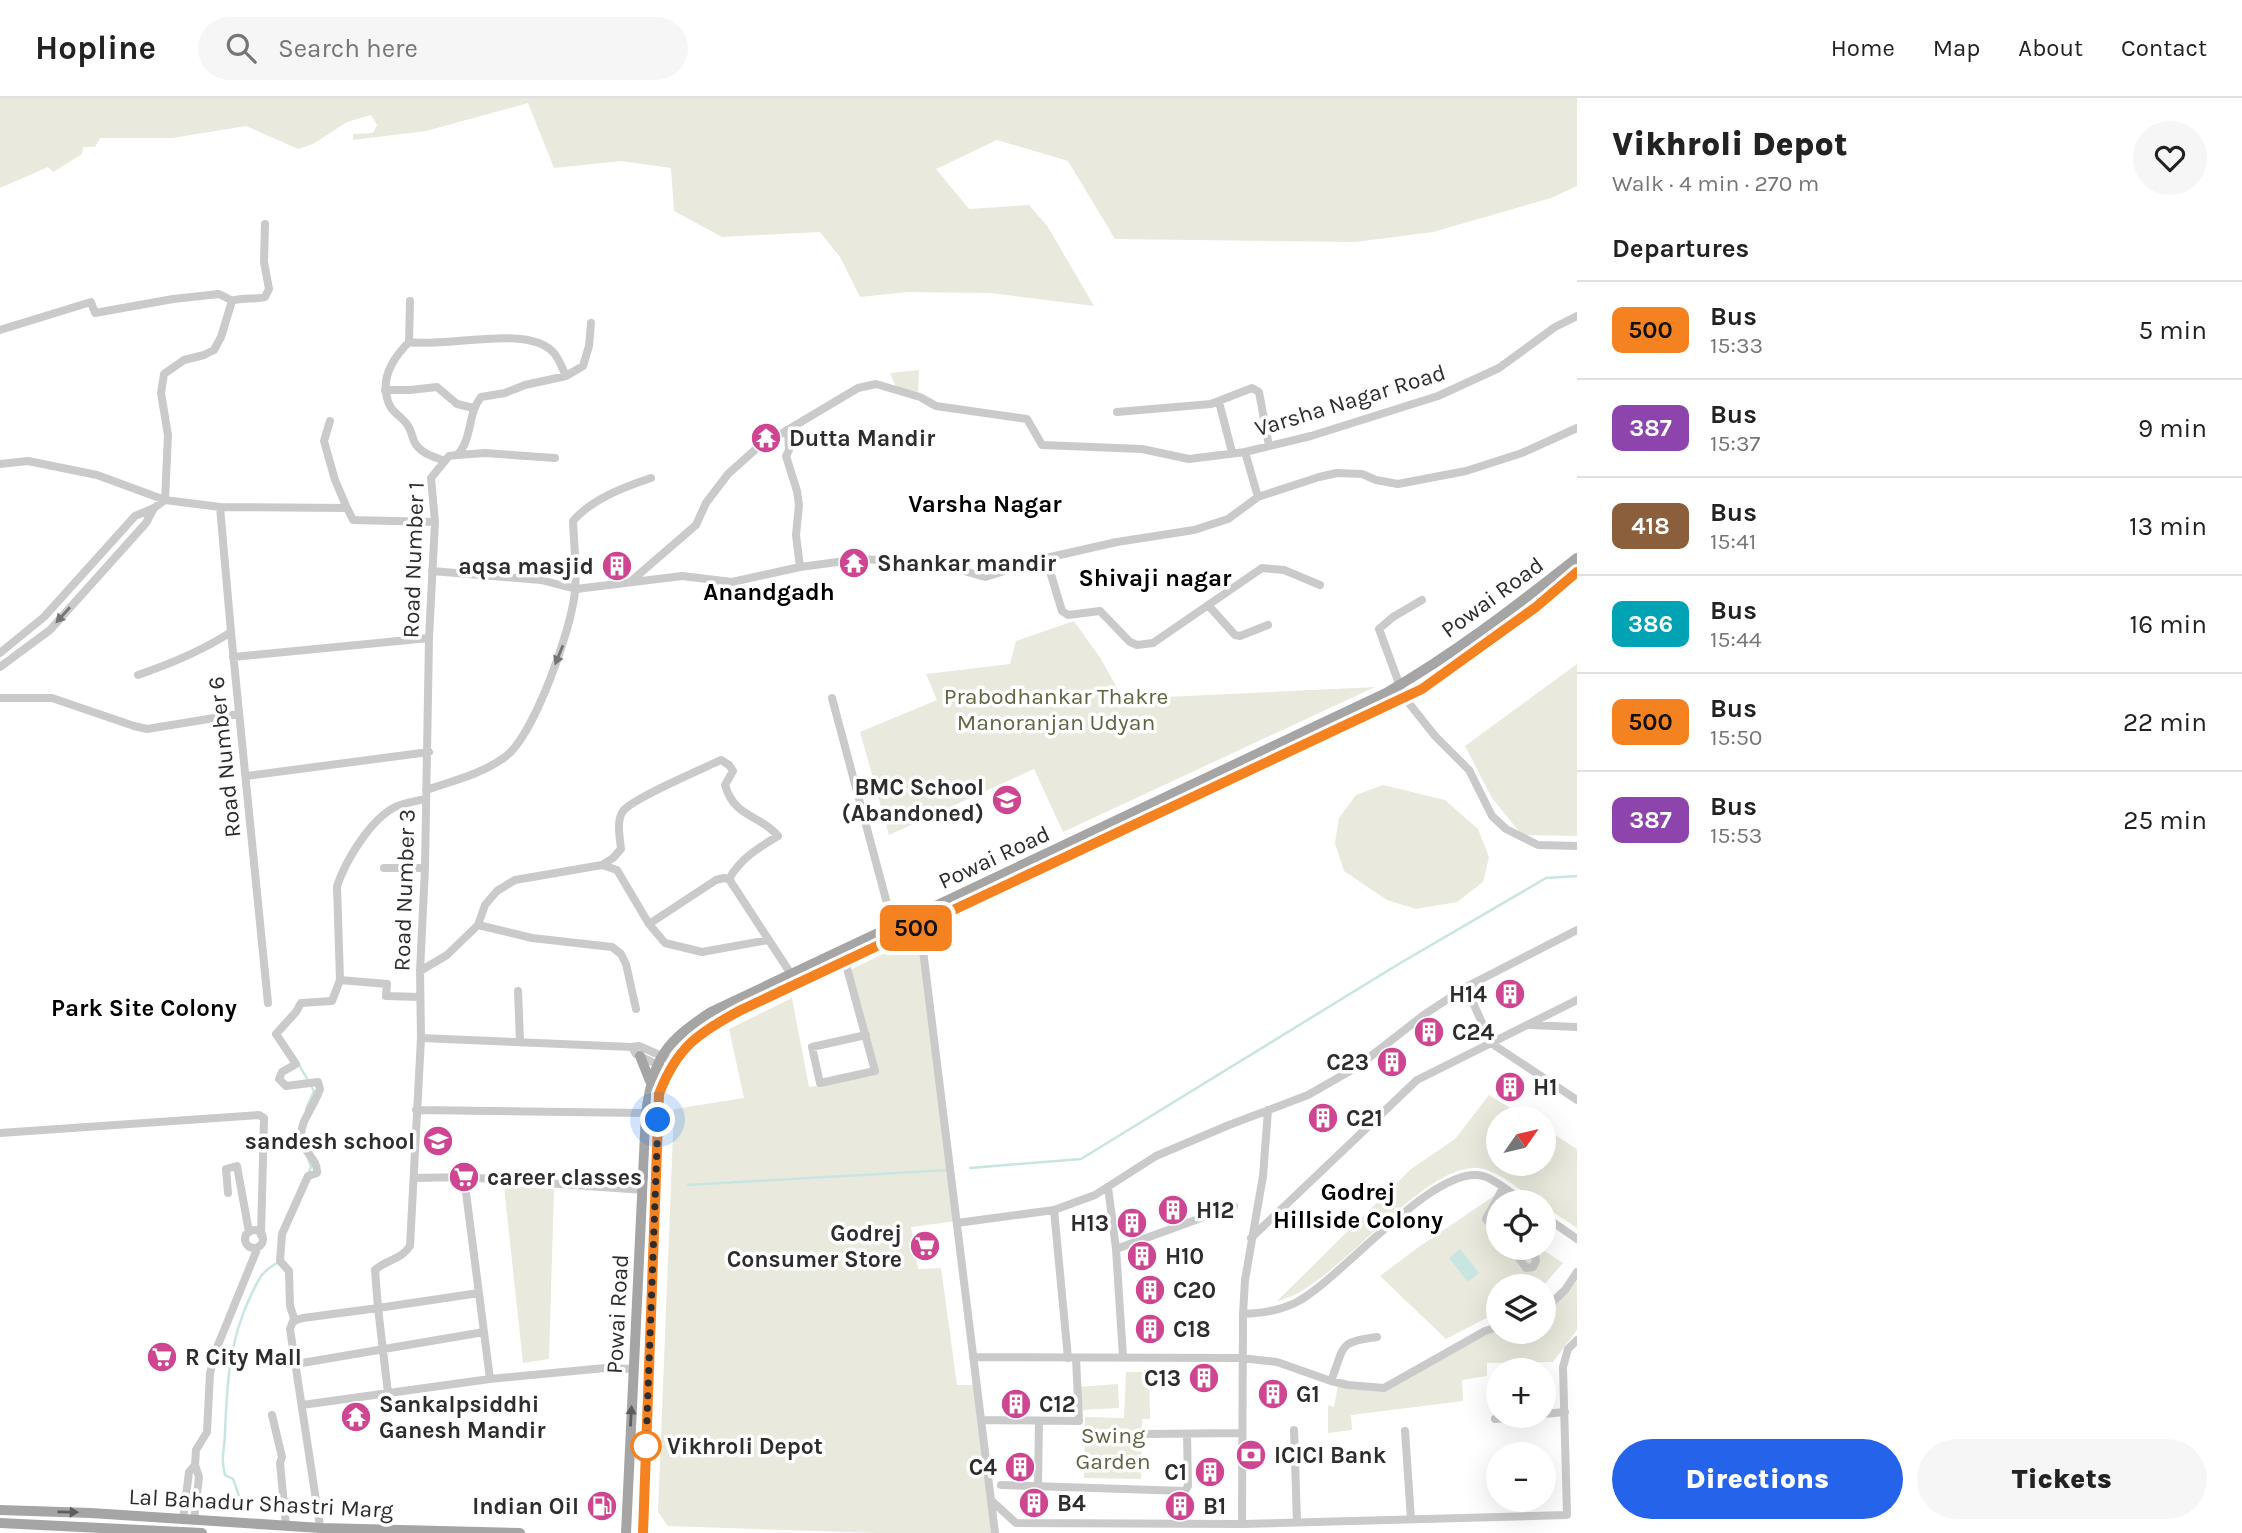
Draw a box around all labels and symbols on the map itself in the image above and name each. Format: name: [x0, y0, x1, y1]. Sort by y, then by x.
street label: Varsha Nagar Road: [1252, 359, 1449, 442]
temple icon: Dutta Mandir: [749, 421, 783, 455]
place label: Dutta Mandir: [789, 425, 935, 452]
street label: Road Number 1: [397, 481, 430, 639]
district label: Varsha Nagar: [908, 490, 1062, 518]
temple icon: Shankar mandir: [837, 546, 871, 580]
building icon: aqsa masjid: [600, 549, 634, 583]
place label: Shankar mandir: [877, 550, 1056, 577]
street label: Powai Road: [1436, 551, 1549, 644]
place label: aqsa masjid: [458, 553, 594, 580]
district label: Shivaji nagar: [1078, 564, 1232, 592]
district label: Anandgadh: [703, 578, 835, 606]
one-way arrow: [55, 606, 71, 623]
one-way arrow: [554, 645, 565, 666]
street label: Road Number 6: [203, 675, 246, 839]
park label: Prabodhankar Thakre Manoranjan Udyan: [944, 683, 1168, 736]
place label: BMC School (Abandoned): [842, 774, 984, 827]
school or university icon: BMC School (Abandoned): [990, 783, 1024, 817]
street label: Road Number 3: [388, 808, 421, 972]
street label: Powai Road: [934, 820, 1054, 895]
line badge: 500: [876, 905, 956, 951]
building icon: H14: [1493, 977, 1527, 1011]
place label: H14: [1449, 981, 1487, 1008]
district label: Park Site Colony: [51, 994, 237, 1022]
building icon: C24: [1412, 1015, 1446, 1049]
place label: C24: [1452, 1019, 1494, 1046]
building icon: C23: [1375, 1045, 1409, 1079]
place label: C23: [1326, 1049, 1369, 1076]
building icon: H1: [1493, 1070, 1527, 1104]
place label: H1: [1533, 1074, 1557, 1101]
building icon: C21: [1306, 1101, 1340, 1135]
your location: [640, 1102, 675, 1137]
place label: C21: [1346, 1105, 1383, 1132]
north arrow: [1486, 1106, 1556, 1176]
school or university icon: sandesh school: [421, 1124, 455, 1158]
place label: sandesh school: [245, 1128, 415, 1155]
supermarket icon: career classes: [447, 1160, 481, 1194]
place label: career classes: [487, 1164, 642, 1191]
district label: Godrej Hillside Colony: [1273, 1178, 1443, 1234]
building icon: H12: [1156, 1193, 1190, 1227]
place label: H12: [1196, 1197, 1234, 1224]
building icon: H13: [1115, 1206, 1149, 1240]
place label: H13: [1070, 1210, 1109, 1237]
place label: Godrej Consumer Store: [727, 1220, 902, 1273]
supermarket icon: Godrej Consumer Store: [908, 1229, 942, 1263]
building icon: H10: [1125, 1239, 1159, 1273]
place label: H10: [1165, 1243, 1204, 1270]
street label: Powai Road: [601, 1253, 634, 1375]
building icon: C20: [1133, 1273, 1167, 1307]
place label: C20: [1173, 1277, 1216, 1304]
building icon: C18: [1133, 1312, 1167, 1346]
place label: C18: [1173, 1316, 1211, 1343]
supermarket icon: R City Mall: [145, 1340, 179, 1374]
place label: R City Mall: [185, 1344, 302, 1371]
building icon: C13: [1187, 1361, 1221, 1395]
place label: C13: [1144, 1365, 1181, 1392]
building icon: G1: [1256, 1377, 1290, 1411]
place label: G1: [1296, 1381, 1320, 1408]
building icon: C12: [999, 1387, 1033, 1421]
place label: Sankalpsiddhi Ganesh Mandir: [379, 1391, 545, 1444]
place label: C12: [1039, 1391, 1076, 1418]
temple icon: Sankalpsiddhi Ganesh Mandir: [339, 1400, 373, 1434]
one-way arrow: [626, 1405, 637, 1427]
park label: Swing Garden: [1075, 1422, 1151, 1475]
marker: Vikhroli Depot: [631, 1431, 661, 1461]
place label: Vikhroli Depot: [667, 1433, 823, 1460]
bank icon: ICICI Bank: [1234, 1438, 1268, 1472]
place label: ICICI Bank: [1274, 1442, 1387, 1469]
building icon: C4: [1003, 1450, 1037, 1484]
place label: C4: [969, 1454, 997, 1481]
building icon: C1: [1193, 1455, 1227, 1489]
place label: C1: [1164, 1459, 1187, 1486]
street label: Lal Bahadur Shastri Marg: [128, 1483, 394, 1524]
building icon: B4: [1017, 1486, 1051, 1520]
fuel station icon: Indian Oil: [585, 1489, 619, 1523]
building icon: B1: [1163, 1489, 1197, 1523]
place label: B4: [1057, 1490, 1086, 1517]
place label: Indian Oil: [472, 1493, 579, 1520]
place label: B1: [1203, 1493, 1226, 1520]
one-way arrow: [57, 1507, 79, 1518]

